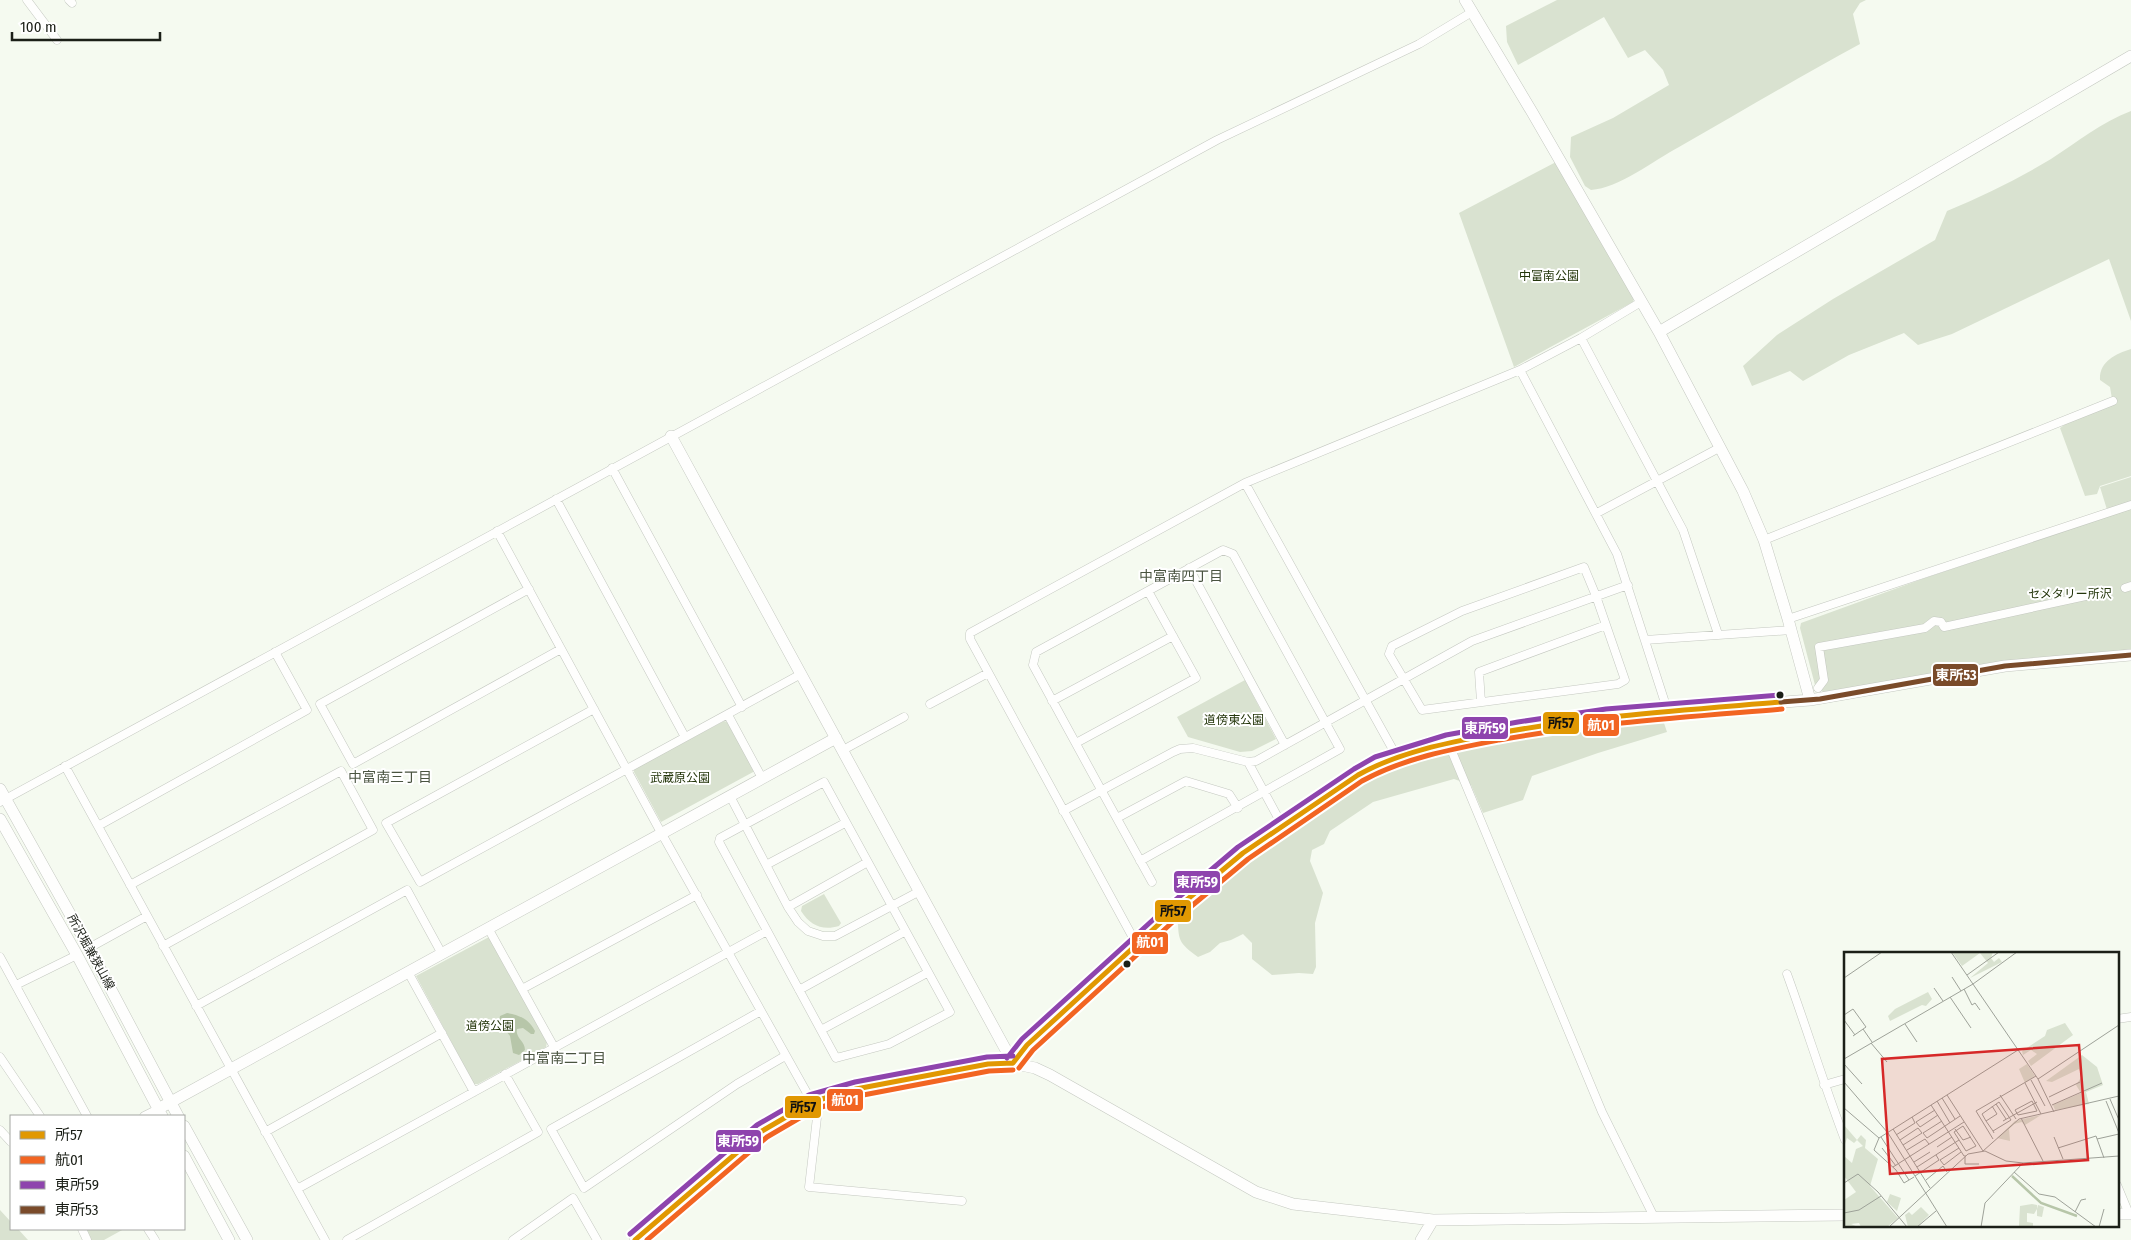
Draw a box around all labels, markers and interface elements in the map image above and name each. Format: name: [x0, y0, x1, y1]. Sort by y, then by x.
scale bar: [12, 10, 160, 42]
text: 100 m: [20, 18, 57, 36]
park label: 中富南公園: [1519, 269, 1579, 283]
district label: 中富南四丁目: [1139, 568, 1223, 585]
park label: セメタリー所沢: [2028, 587, 2112, 601]
line badge: 東所53: [1932, 663, 1979, 687]
text: 東所53: [1935, 667, 1977, 684]
unlabelled marker: [1775, 690, 1785, 700]
line badge: 所57: [1542, 711, 1580, 735]
park label: 道傍東公園: [1204, 713, 1264, 727]
line badge: 航01: [1582, 713, 1620, 737]
text: 所57: [1548, 715, 1574, 732]
line badge: 東所59: [1461, 716, 1509, 740]
text: 航01: [1587, 717, 1615, 734]
text: 東所59: [1464, 720, 1506, 737]
district label: 中富南三丁目: [348, 769, 432, 786]
park label: 武蔵原公園: [650, 771, 710, 785]
line badge: 東所59: [1173, 870, 1221, 894]
text: 東所59: [1176, 874, 1218, 891]
line badge: 所57: [1154, 899, 1192, 923]
text: 所57: [1160, 903, 1186, 920]
street label: 所沢堀兼狭山線: [65, 912, 117, 992]
line badge: 航01: [1131, 931, 1169, 955]
text: 航01: [1136, 934, 1164, 951]
inset map: [1844, 952, 2118, 1228]
unlabelled marker: [1122, 959, 1132, 969]
park label: 道傍公園: [466, 1019, 514, 1033]
district label: 中富南二丁目: [522, 1050, 606, 1067]
line badge: 航01: [826, 1088, 864, 1112]
text: 航01: [831, 1092, 859, 1109]
line badge: 所57: [784, 1095, 822, 1119]
text: 所57: [790, 1099, 816, 1116]
legend: [10, 1115, 185, 1230]
text: 所57: [55, 1126, 83, 1144]
line badge: 東所59: [715, 1129, 762, 1153]
text: 東所59: [717, 1133, 759, 1150]
text: 航01: [55, 1151, 83, 1169]
text: 東所59: [55, 1176, 99, 1194]
text: 東所53: [55, 1201, 99, 1219]

